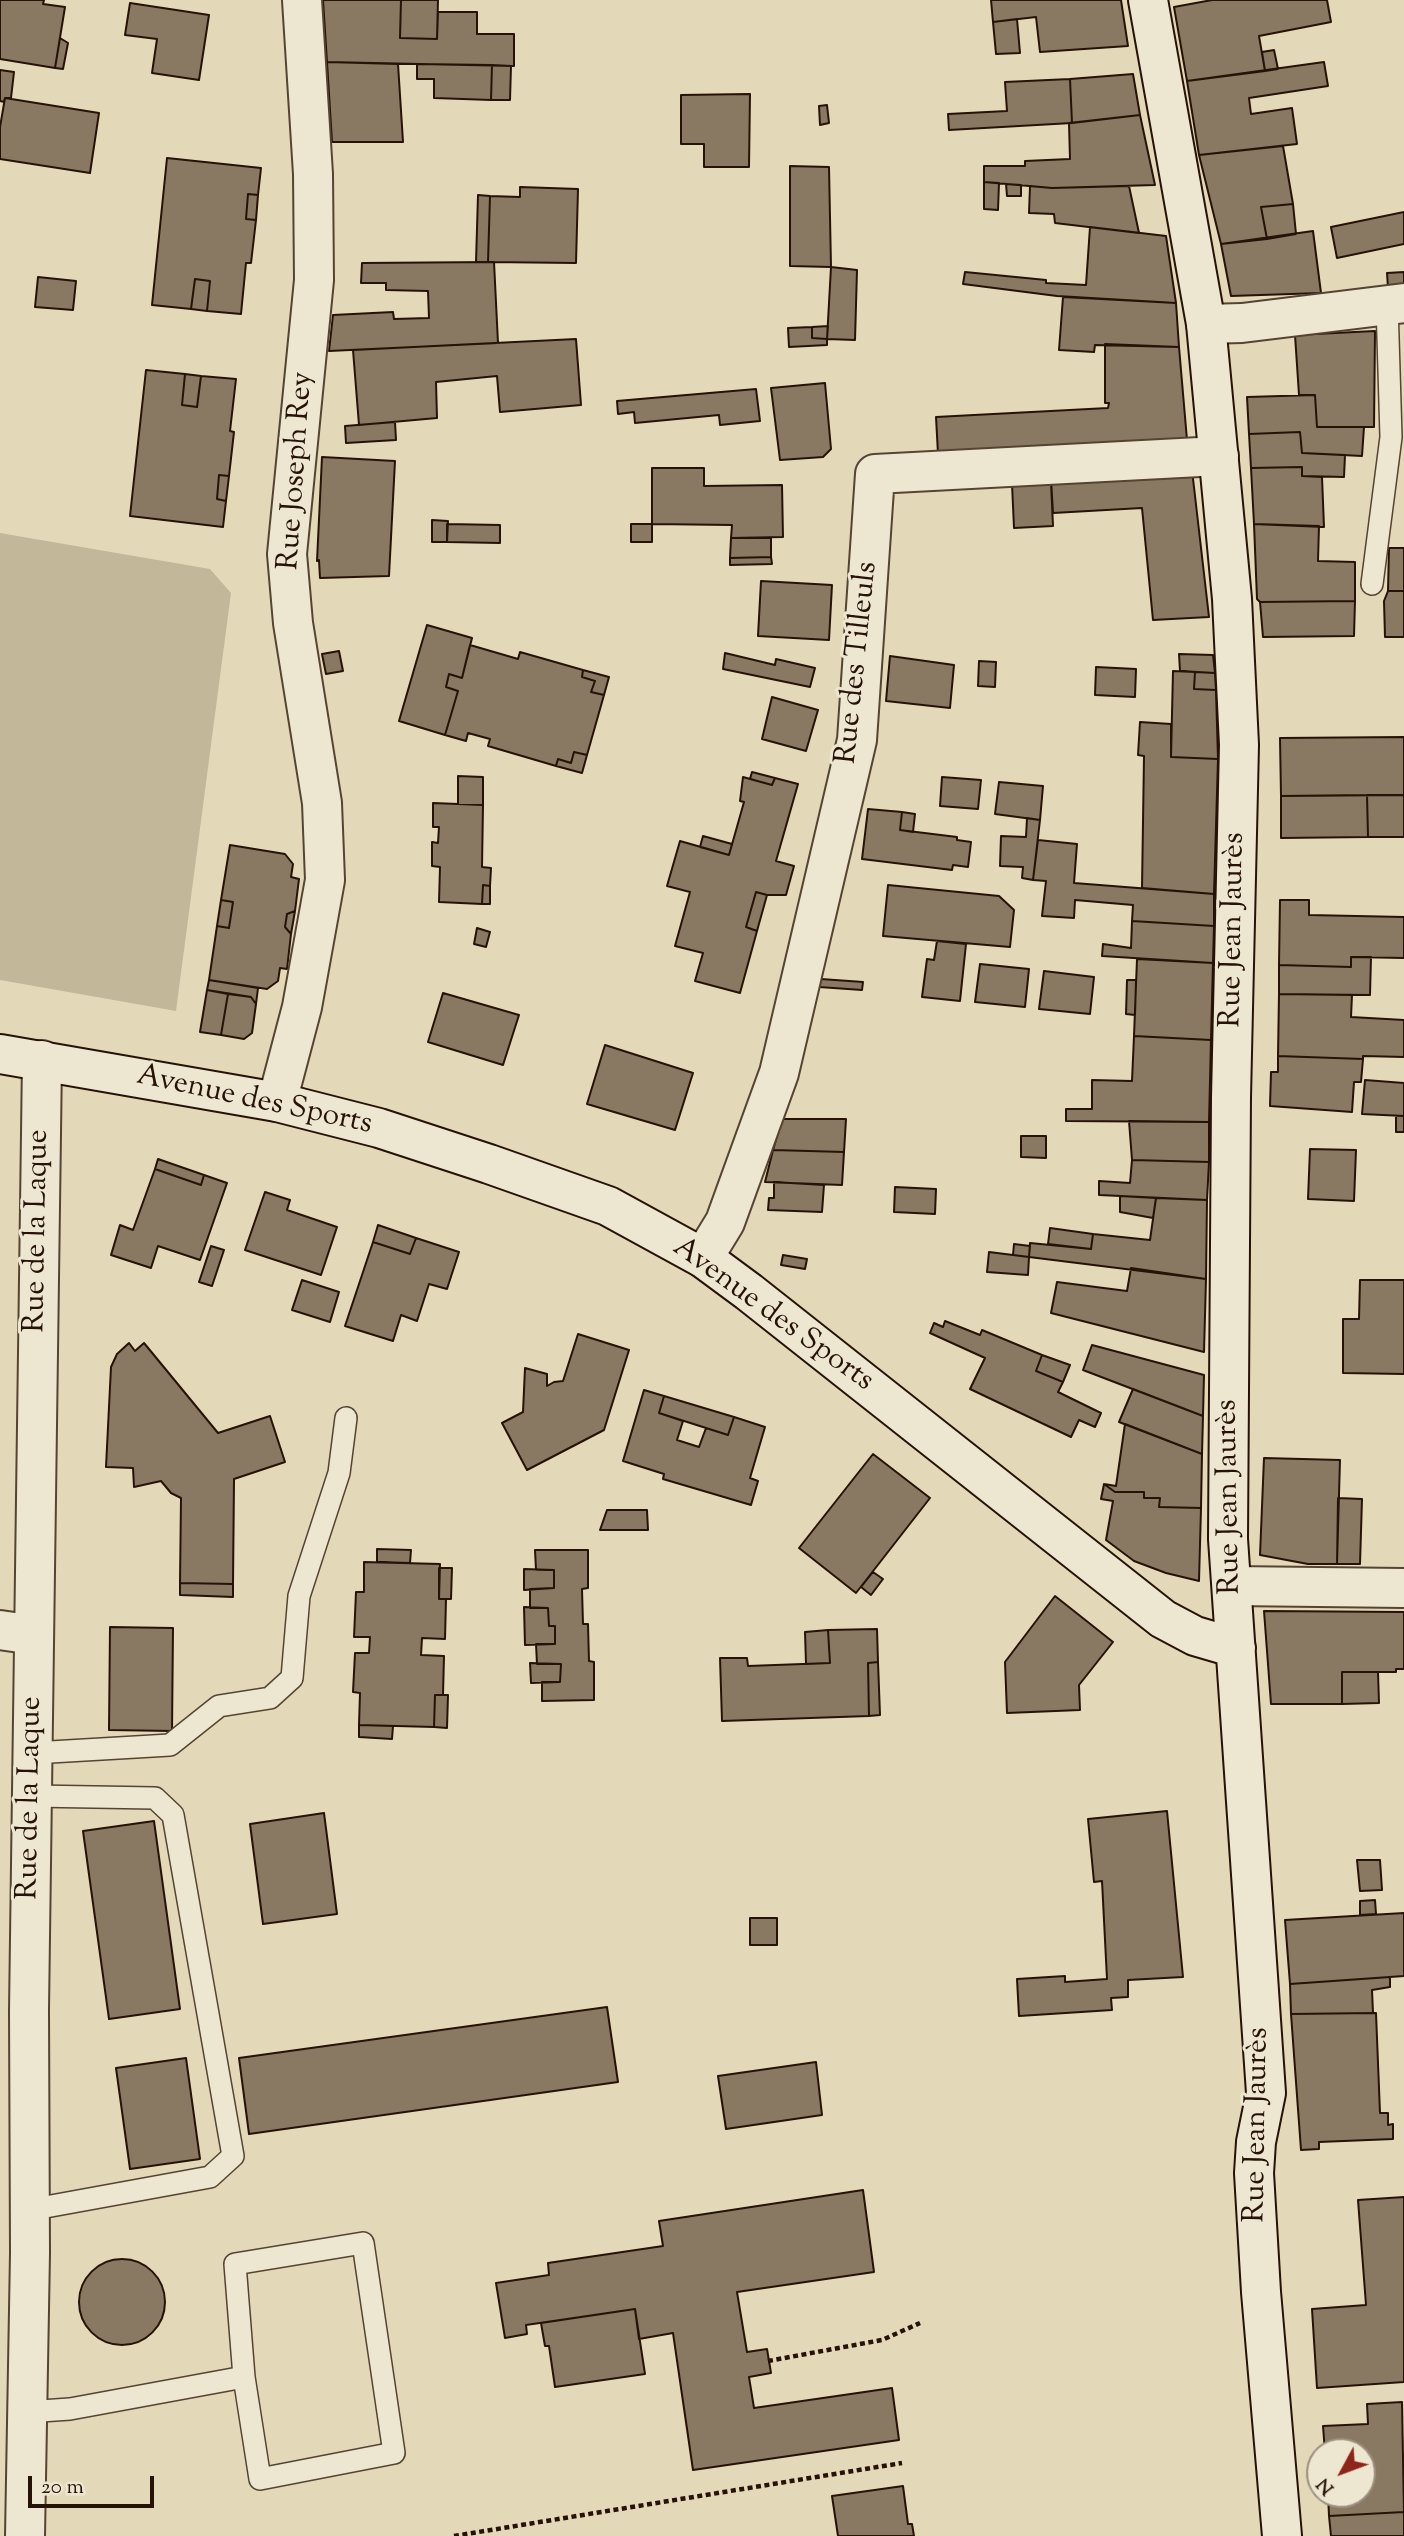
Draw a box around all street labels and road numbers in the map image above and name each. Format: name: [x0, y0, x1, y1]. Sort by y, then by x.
street label: Rue Joseph Rey: [273, 371, 323, 571]
street label: Rue des Tilleuls: [830, 560, 888, 766]
street label: Rue Jean Jaurès: [1215, 832, 1255, 1028]
street label: Avenue des Sports: [133, 1059, 375, 1145]
street label: Rue de la Laque: [19, 1129, 59, 1333]
street label: Avenue des Sports: [664, 1231, 880, 1401]
street label: Rue Jean Jaurès: [1211, 1399, 1251, 1595]
street label: Rue de la Laque: [12, 1696, 52, 1900]
street label: Rue Jean Jaurès: [1239, 2027, 1279, 2223]

